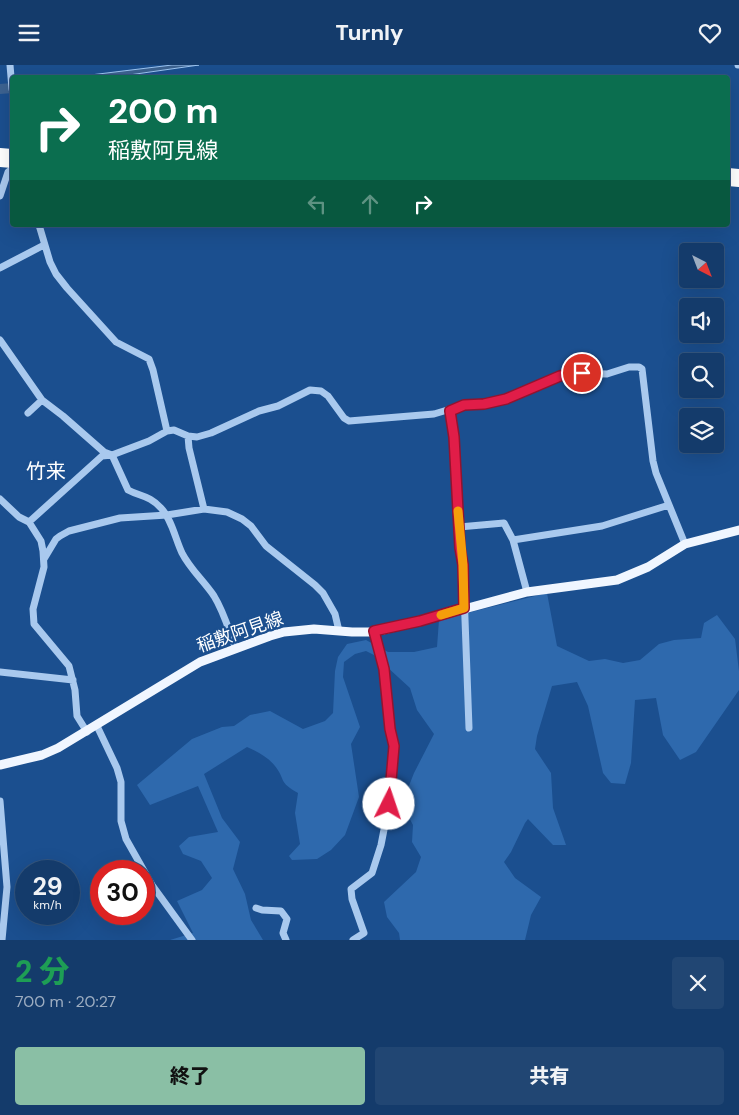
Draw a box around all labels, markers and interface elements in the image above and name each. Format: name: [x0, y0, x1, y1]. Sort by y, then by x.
text: Turnly: [336, 18, 403, 47]
icon: menu: [15, 19, 43, 47]
icon: heart: [696, 19, 724, 47]
text: 200 m: [108, 88, 219, 134]
icon: right: [25, 95, 90, 160]
text: 稲敷阿見線: [108, 136, 218, 165]
icon: left: [303, 190, 331, 218]
icon: ahead: [356, 190, 384, 218]
icon: right: [409, 190, 437, 218]
north arrow: [679, 243, 724, 287]
map controls: [679, 243, 724, 453]
button: sound: [679, 298, 724, 343]
pin: [561, 352, 603, 394]
button: search: [679, 353, 724, 398]
icon: arrive: [568, 359, 596, 387]
button: layers: [679, 408, 724, 453]
district label: 竹来: [26, 458, 66, 484]
street label: 稲敷阿見線: [194, 606, 286, 658]
position arrow: [362, 777, 414, 829]
speed limit sign: 30: [90, 860, 155, 925]
text: 29: [32, 870, 63, 903]
text: km/h: [33, 897, 62, 913]
text: 2 分: [15, 952, 69, 991]
button: close: [672, 957, 724, 1009]
text: 700 m · 20:27: [15, 991, 116, 1012]
button: 終了: [15, 1047, 365, 1105]
button: 共有: [375, 1047, 724, 1105]

